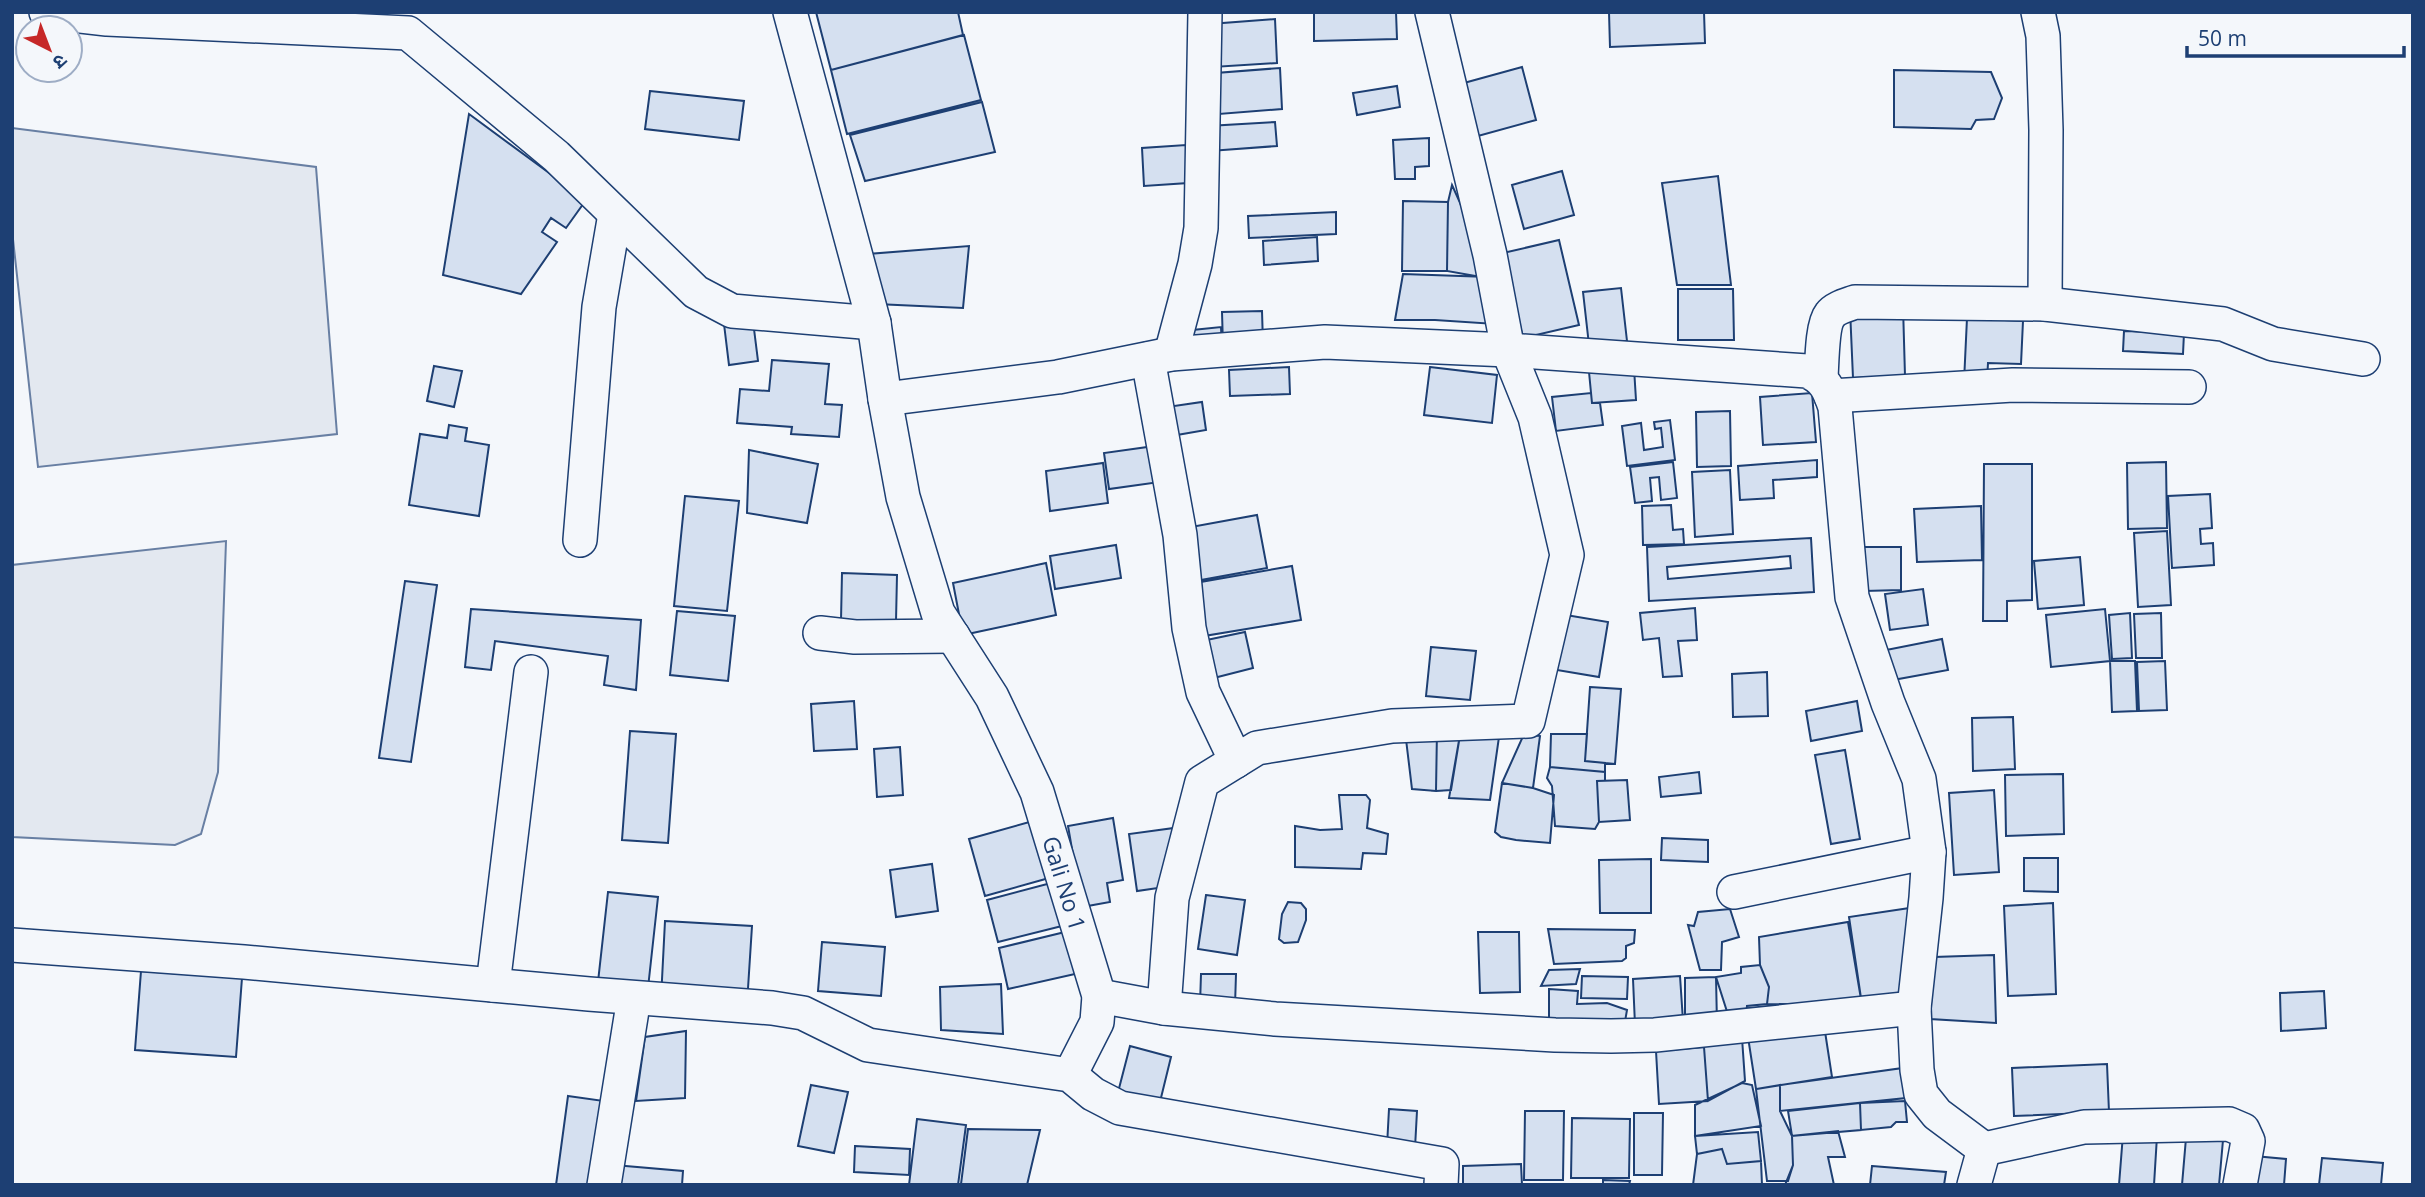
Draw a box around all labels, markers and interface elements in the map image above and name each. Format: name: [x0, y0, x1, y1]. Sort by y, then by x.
north arrow: [14, 14, 84, 84]
scale bar: [2187, 14, 2404, 58]
text: 50 m: [2198, 24, 2247, 52]
text: उ: [47, 48, 73, 76]
street label: Gali No 1: [1035, 832, 1094, 934]

